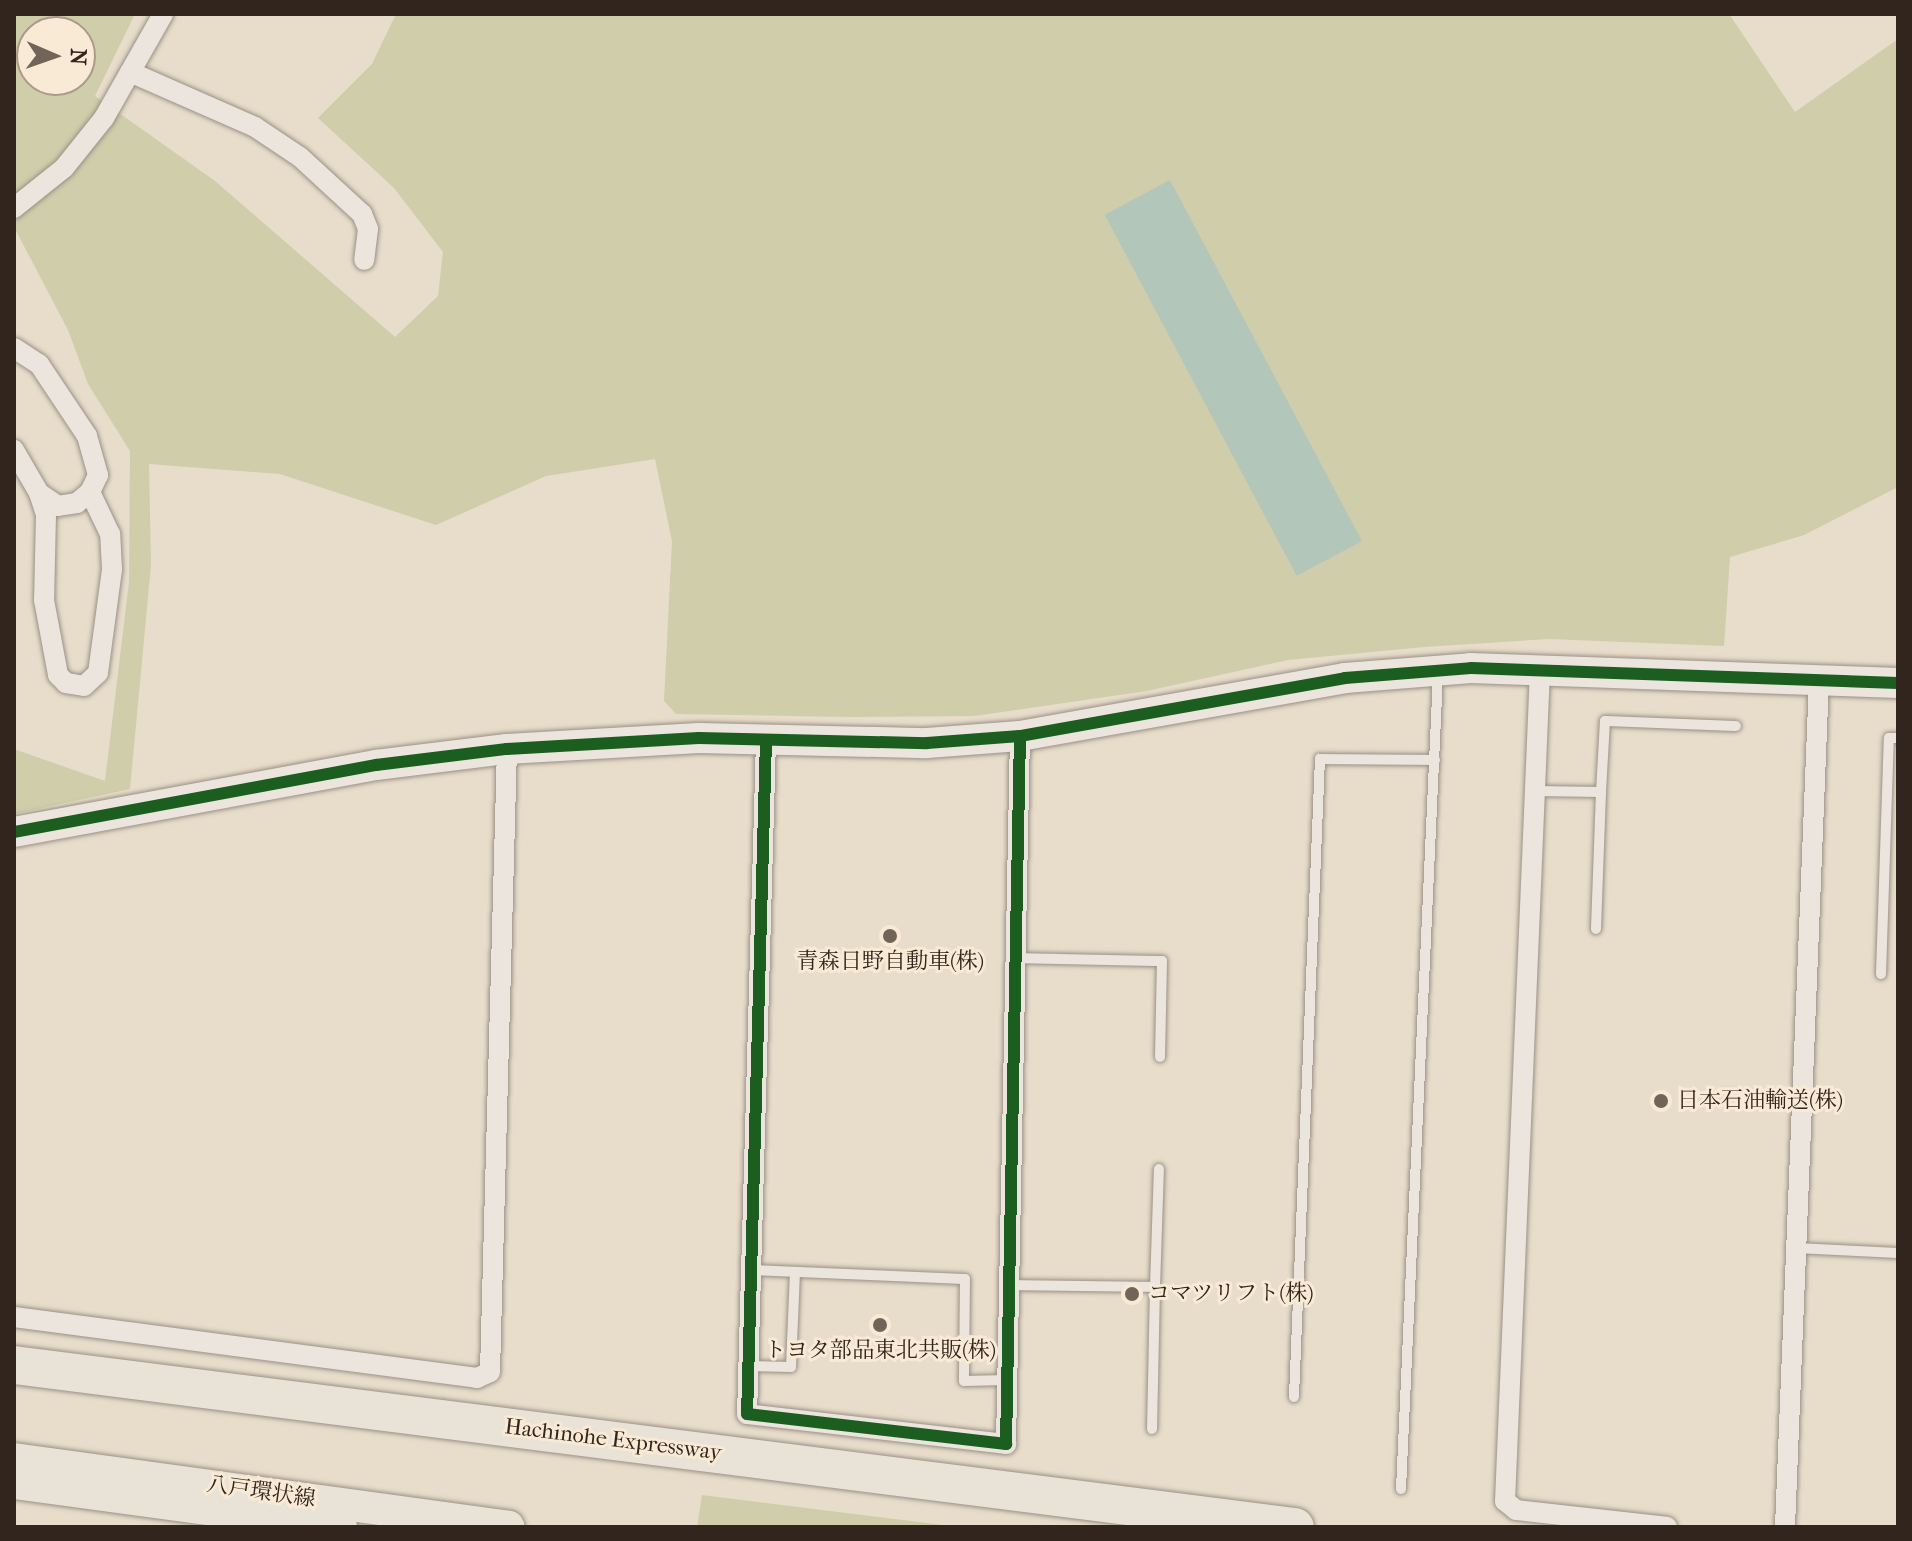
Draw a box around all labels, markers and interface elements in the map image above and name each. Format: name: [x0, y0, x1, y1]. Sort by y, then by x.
north arrow: [16, 16, 96, 96]
text: N: [65, 48, 91, 66]
marker: 青森日野自動車(株): [881, 927, 899, 945]
place label: 青森日野自動車(株): [796, 949, 984, 975]
place label: 日本石油輸送(株): [1677, 1088, 1843, 1114]
marker: 日本石油輸送(株): [1652, 1092, 1670, 1110]
place label: コマツリフト(株): [1148, 1281, 1314, 1307]
marker: コマツリフト(株): [1123, 1285, 1141, 1303]
marker: トヨタ部品東北共販(株): [871, 1316, 889, 1334]
place label: トヨタ部品東北共販(株): [764, 1338, 996, 1364]
street label: Hachinohe Expressway: [503, 1414, 723, 1466]
street label: 八戸環状線: [205, 1471, 317, 1513]

